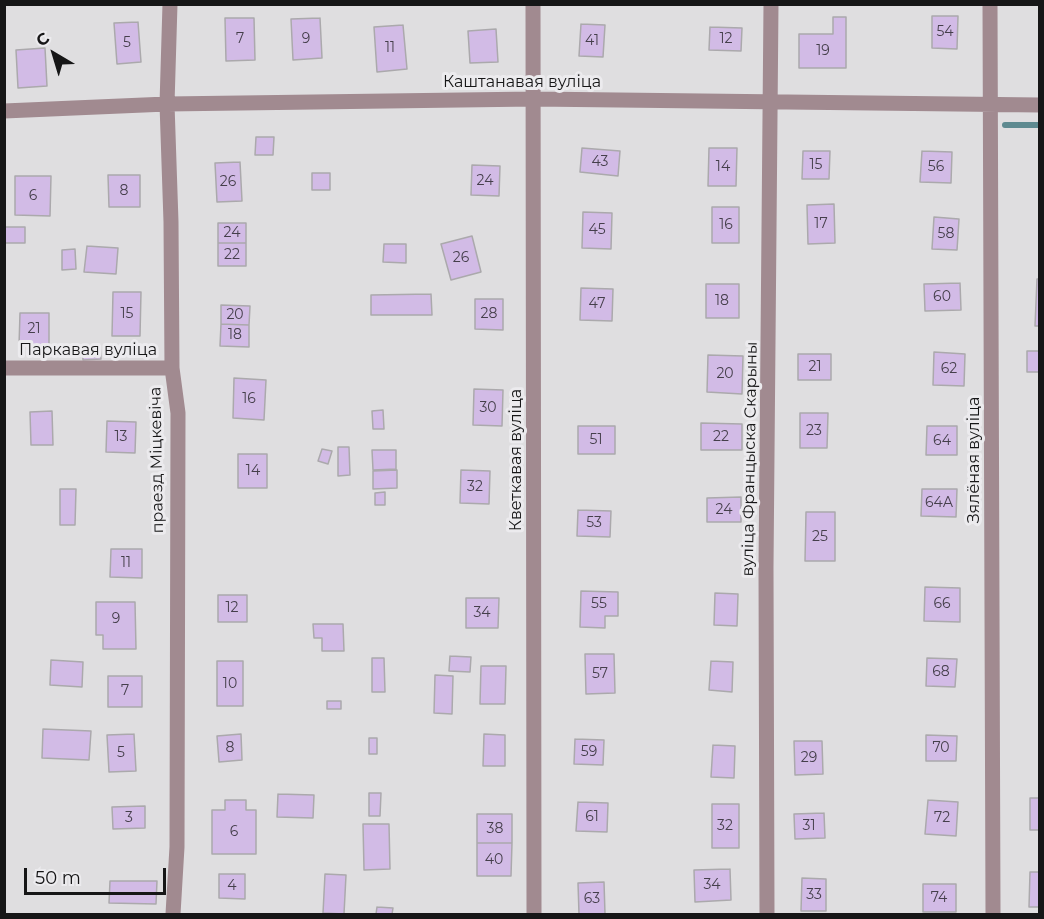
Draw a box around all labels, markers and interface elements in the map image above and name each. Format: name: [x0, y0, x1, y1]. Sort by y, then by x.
north arrow: [24, 24, 84, 84]
house number: 54: [936, 24, 954, 40]
text: С: [32, 28, 53, 50]
house number: 7: [236, 31, 244, 47]
house number: 9: [302, 31, 310, 47]
house number: 12: [719, 31, 733, 47]
house number: 41: [585, 33, 599, 49]
house number: 5: [123, 35, 131, 51]
house number: 11: [385, 40, 395, 56]
house number: 19: [816, 43, 830, 59]
street label: Каштанавая вуліца: [443, 72, 601, 92]
house number: 43: [592, 154, 608, 170]
house number: 15: [810, 157, 822, 173]
house number: 14: [716, 159, 730, 175]
house number: 56: [928, 159, 944, 175]
house number: 24: [477, 173, 493, 189]
house number: 26: [220, 174, 236, 190]
house number: 8: [120, 183, 128, 199]
house number: 6: [29, 188, 37, 204]
house number: 17: [814, 216, 828, 232]
house number: 16: [719, 217, 733, 233]
house number: 45: [588, 222, 606, 238]
house number: 24: [224, 225, 240, 241]
house number: 58: [938, 226, 954, 242]
house number: 22: [224, 247, 240, 263]
house number: 26: [453, 250, 469, 266]
house number: 60: [933, 289, 951, 305]
house number: 18: [715, 293, 729, 309]
house number: 47: [589, 296, 605, 312]
house number: 15: [121, 306, 133, 322]
house number: 28: [481, 306, 497, 322]
house number: 20: [226, 307, 244, 323]
house number: 21: [27, 321, 41, 337]
house number: 18: [228, 327, 242, 343]
street label: Паркавая вуліца: [19, 340, 157, 360]
street label: вуліца Францыска Скарыны: [738, 341, 762, 577]
house number: 21: [808, 359, 822, 375]
house number: 62: [941, 361, 957, 377]
house number: 20: [716, 366, 734, 382]
street label: праезд Міцкевіча: [146, 386, 168, 534]
street label: Кветкавая вуліца: [506, 389, 526, 531]
house number: 16: [242, 391, 256, 407]
street label: Зялёная вуліца: [964, 397, 984, 523]
house number: 30: [479, 400, 497, 416]
house number: 23: [806, 423, 822, 439]
house number: 13: [115, 429, 127, 445]
house number: 22: [713, 429, 729, 445]
house number: 51: [590, 432, 602, 448]
house number: 64: [933, 433, 951, 449]
house number: 14: [246, 463, 260, 479]
house number: 32: [467, 479, 483, 495]
house number: 64А: [925, 495, 953, 511]
house number: 24: [716, 502, 732, 518]
house number: 53: [586, 515, 602, 531]
house number: 25: [812, 529, 828, 545]
house number: 11: [121, 555, 131, 571]
house number: 55: [591, 596, 607, 612]
house number: 66: [933, 596, 951, 612]
house number: 12: [225, 600, 239, 616]
house number: 34: [473, 605, 491, 621]
house number: 9: [112, 611, 120, 627]
house number: 68: [932, 664, 950, 680]
house number: 57: [592, 666, 608, 682]
house number: 10: [223, 676, 237, 692]
house number: 7: [121, 683, 129, 699]
house number: 8: [226, 740, 234, 756]
house number: 70: [932, 740, 950, 756]
house number: 59: [581, 744, 597, 760]
house number: 5: [117, 745, 125, 761]
house number: 29: [801, 750, 817, 766]
house number: 61: [585, 809, 599, 825]
house number: 3: [125, 810, 133, 826]
house number: 72: [934, 810, 950, 826]
house number: 32: [717, 818, 733, 834]
house number: 31: [803, 818, 815, 834]
house number: 38: [487, 821, 503, 837]
house number: 6: [230, 824, 238, 840]
house number: 40: [485, 852, 503, 868]
scale bar: [27, 856, 170, 894]
text: 50 m: [35, 867, 81, 889]
house number: 34: [703, 877, 721, 893]
house number: 4: [227, 878, 237, 894]
house number: 33: [806, 887, 822, 903]
house number: 74: [931, 890, 947, 906]
house number: 63: [584, 891, 600, 907]

